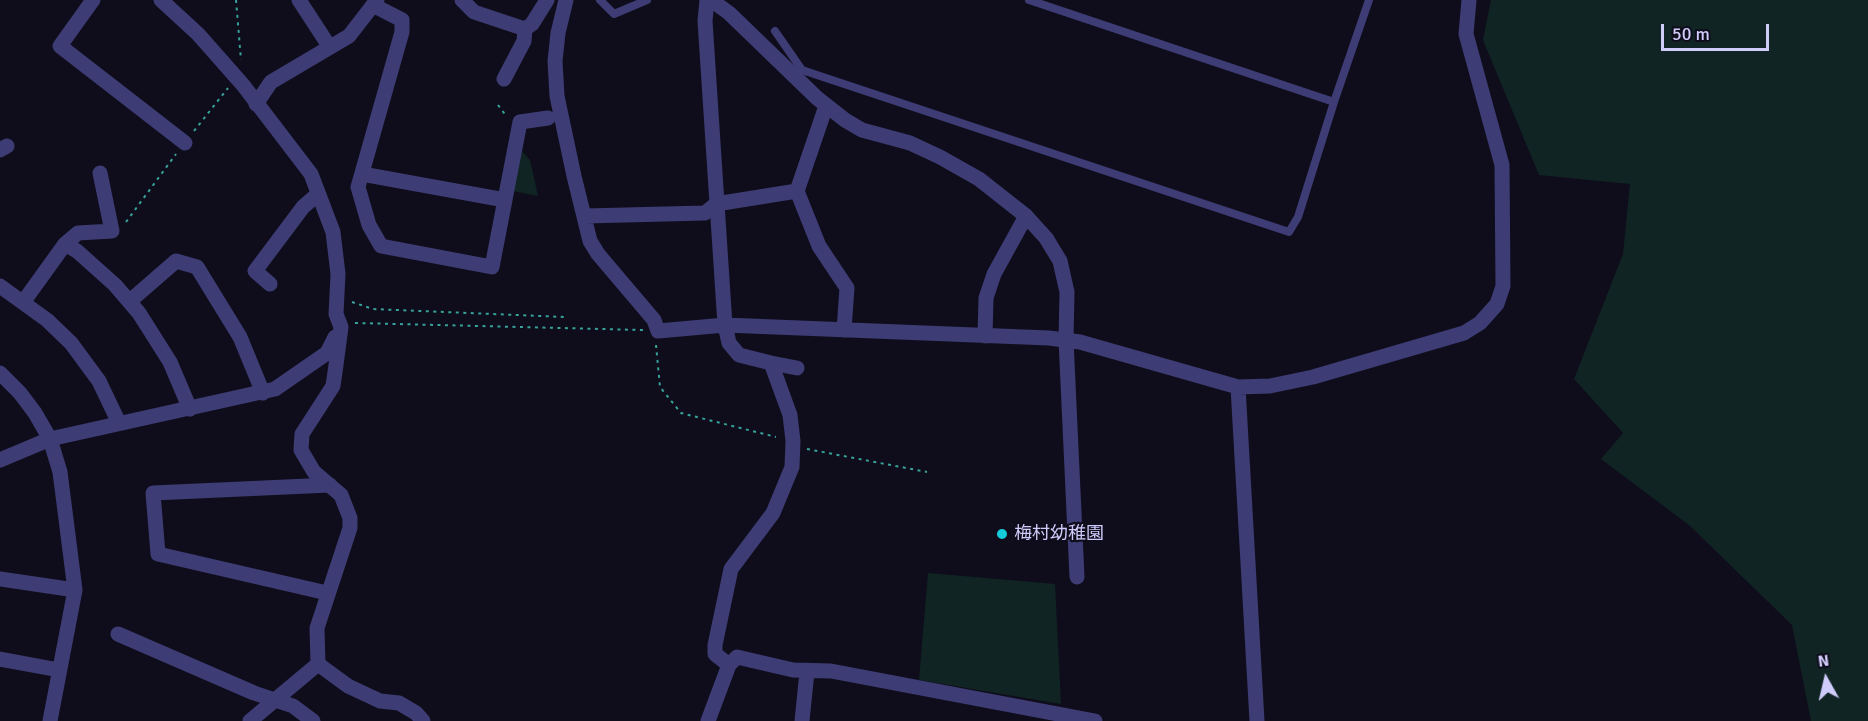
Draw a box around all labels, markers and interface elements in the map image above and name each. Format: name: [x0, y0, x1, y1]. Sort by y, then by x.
scale bar: [1664, 12, 1772, 50]
text: 50 m: [1672, 23, 1710, 45]
place label: 梅村幼稚園: [1014, 523, 1104, 545]
marker: 梅村幼稚園: [995, 527, 1009, 541]
north arrow: [1796, 649, 1856, 709]
text: N: [1817, 650, 1830, 672]

